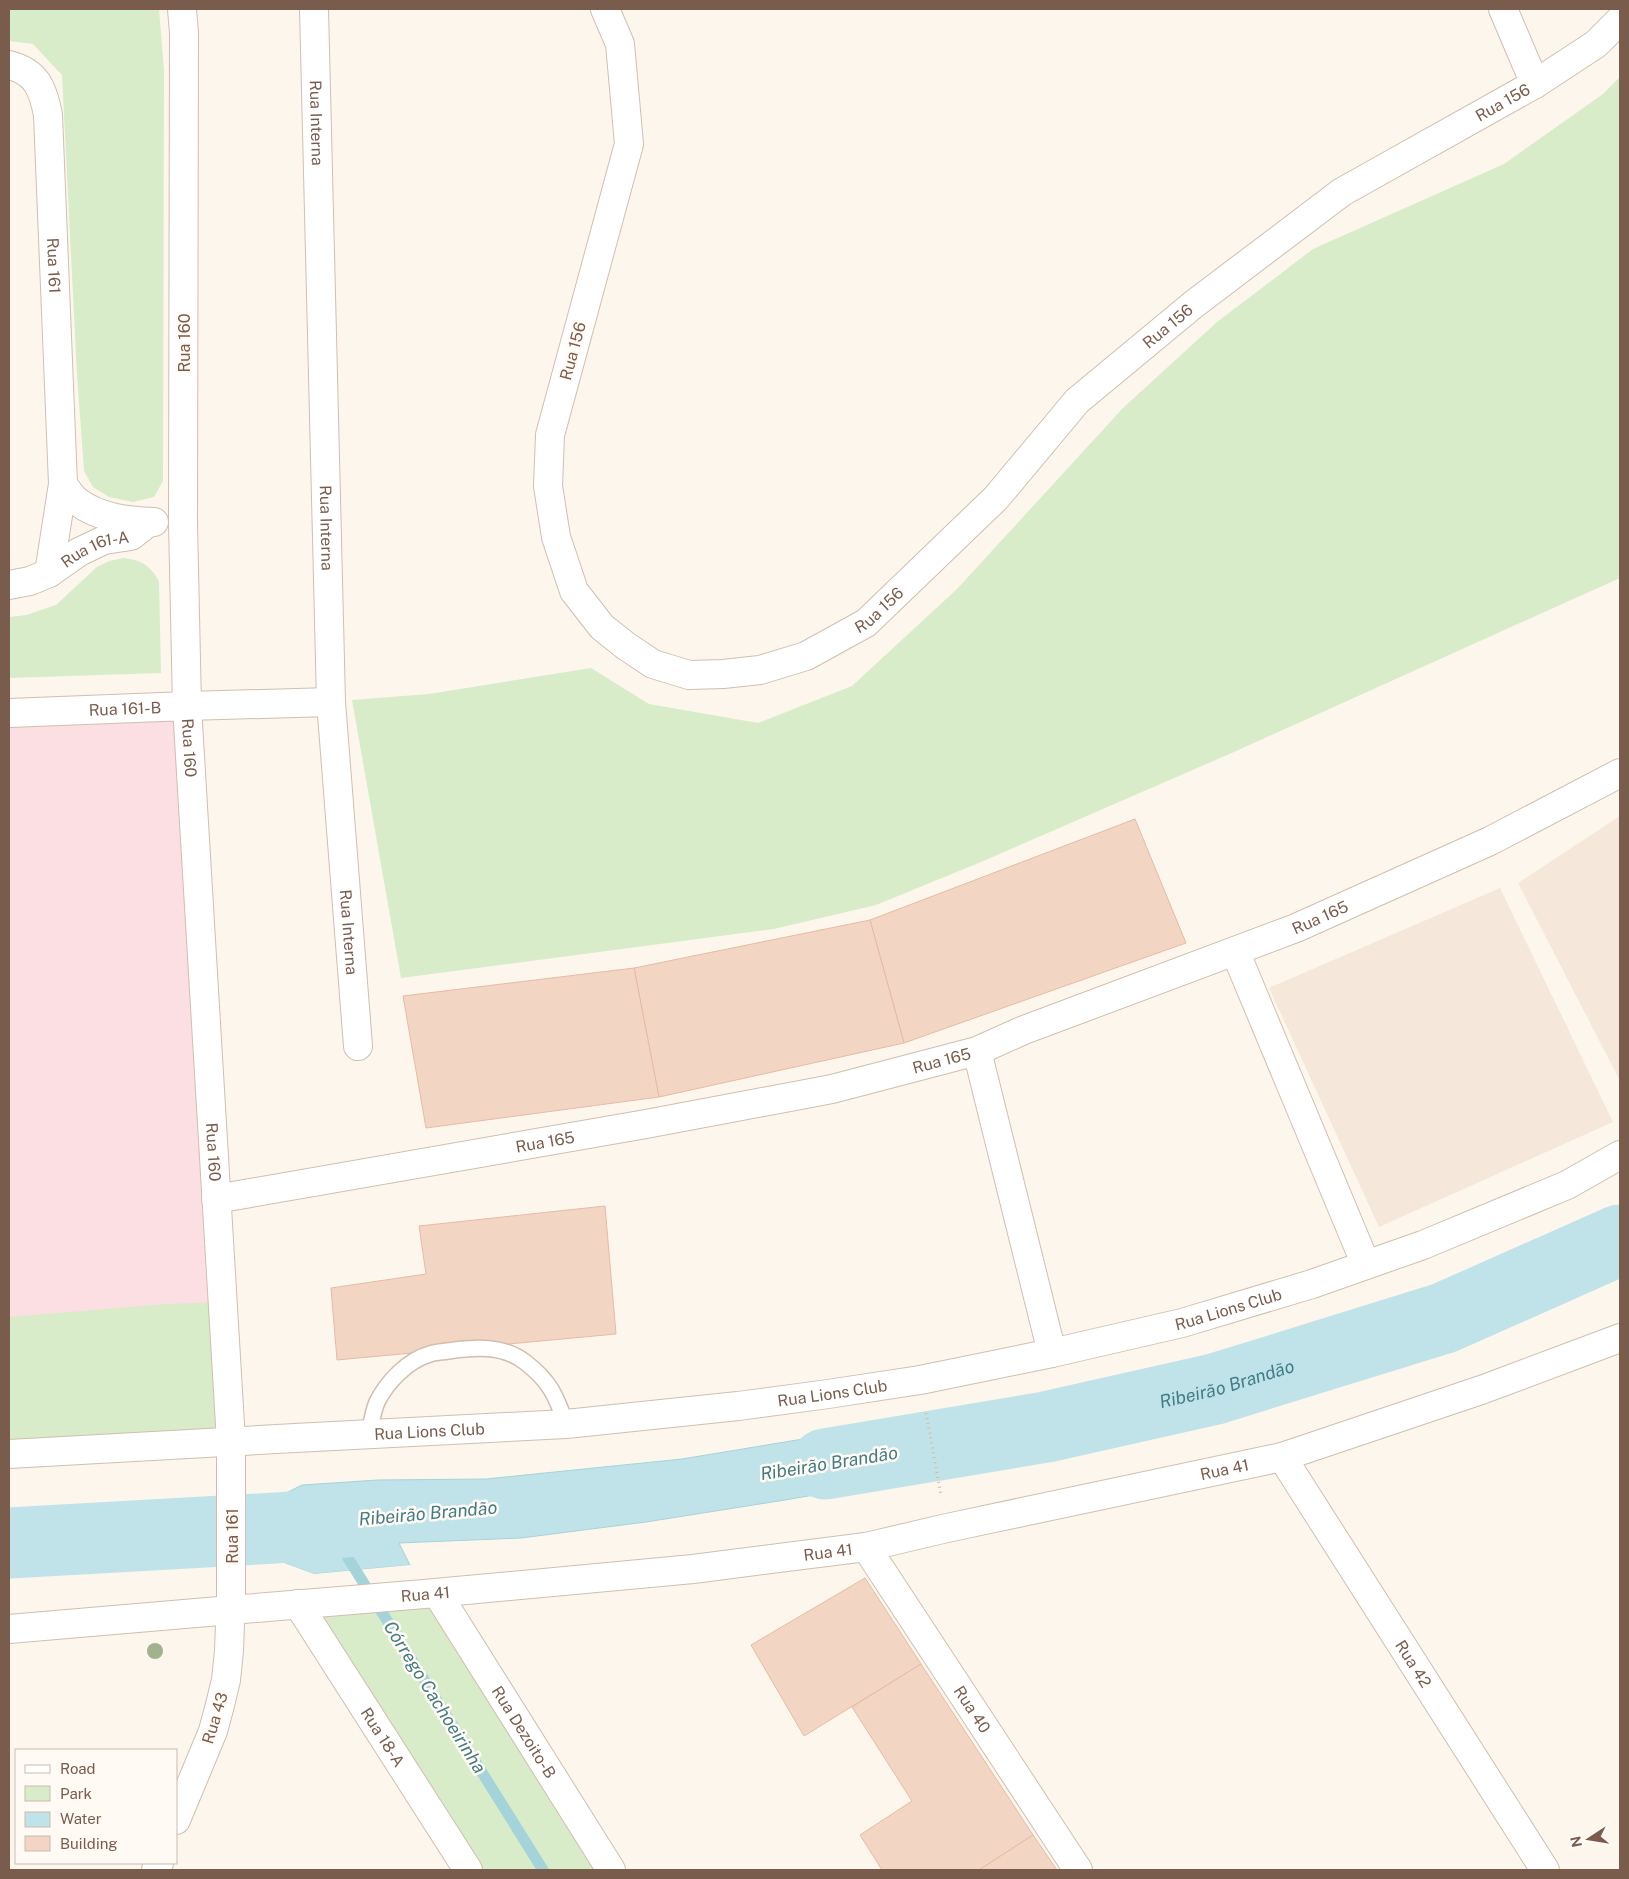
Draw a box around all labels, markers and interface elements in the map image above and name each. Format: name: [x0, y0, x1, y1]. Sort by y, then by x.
street label: Rua 156: [1472, 79, 1533, 125]
street label: Rua Interna: [306, 80, 327, 166]
street label: Rua 161: [43, 237, 65, 294]
street label: Rua 156: [1139, 300, 1197, 352]
street label: Rua 160: [175, 313, 194, 372]
street label: Rua 156: [556, 320, 590, 382]
street label: Rua Interna: [316, 485, 337, 571]
street label: Rua 161-A: [57, 527, 130, 571]
street label: Rua 156: [851, 583, 907, 637]
street label: Rua 161-B: [88, 698, 162, 719]
street label: Rua 160: [178, 718, 201, 778]
street label: Rua Interna: [336, 889, 362, 976]
street label: Rua 165: [1289, 896, 1351, 938]
street label: Rua 165: [910, 1044, 973, 1077]
street label: Rua 160: [202, 1122, 225, 1182]
street label: Rua 165: [514, 1127, 576, 1156]
street label: Rua Lions Club: [1173, 1284, 1284, 1334]
water label: Ribeirão Brandão: [1157, 1355, 1297, 1412]
street label: Rua Lions Club: [776, 1376, 889, 1410]
street label: Rua Lions Club: [374, 1419, 485, 1443]
water label: Ribeirão Brandão: [759, 1442, 899, 1484]
street label: Rua 41: [1198, 1455, 1251, 1484]
water label: Ribeirão Brandão: [358, 1496, 498, 1530]
street label: Rua 161: [223, 1508, 242, 1564]
street label: Rua 41: [802, 1539, 854, 1564]
street label: Rua 41: [400, 1582, 451, 1605]
water label: Córrego Cachoeirinha: [380, 1617, 490, 1777]
street label: Rua 42: [1392, 1636, 1436, 1691]
street label: Rua Dezoito-B: [488, 1682, 560, 1782]
street label: Rua 40: [950, 1682, 995, 1737]
street label: Rua 43: [198, 1690, 232, 1746]
street label: Rua 18-A: [357, 1704, 409, 1770]
legend: [15, 1749, 178, 1864]
text: Road: [60, 1760, 96, 1777]
text: Park: [60, 1785, 92, 1802]
text: Water: [60, 1810, 102, 1827]
north arrow: [1564, 1814, 1614, 1864]
text: Building: [60, 1835, 118, 1852]
text: N: [1567, 1835, 1585, 1849]

